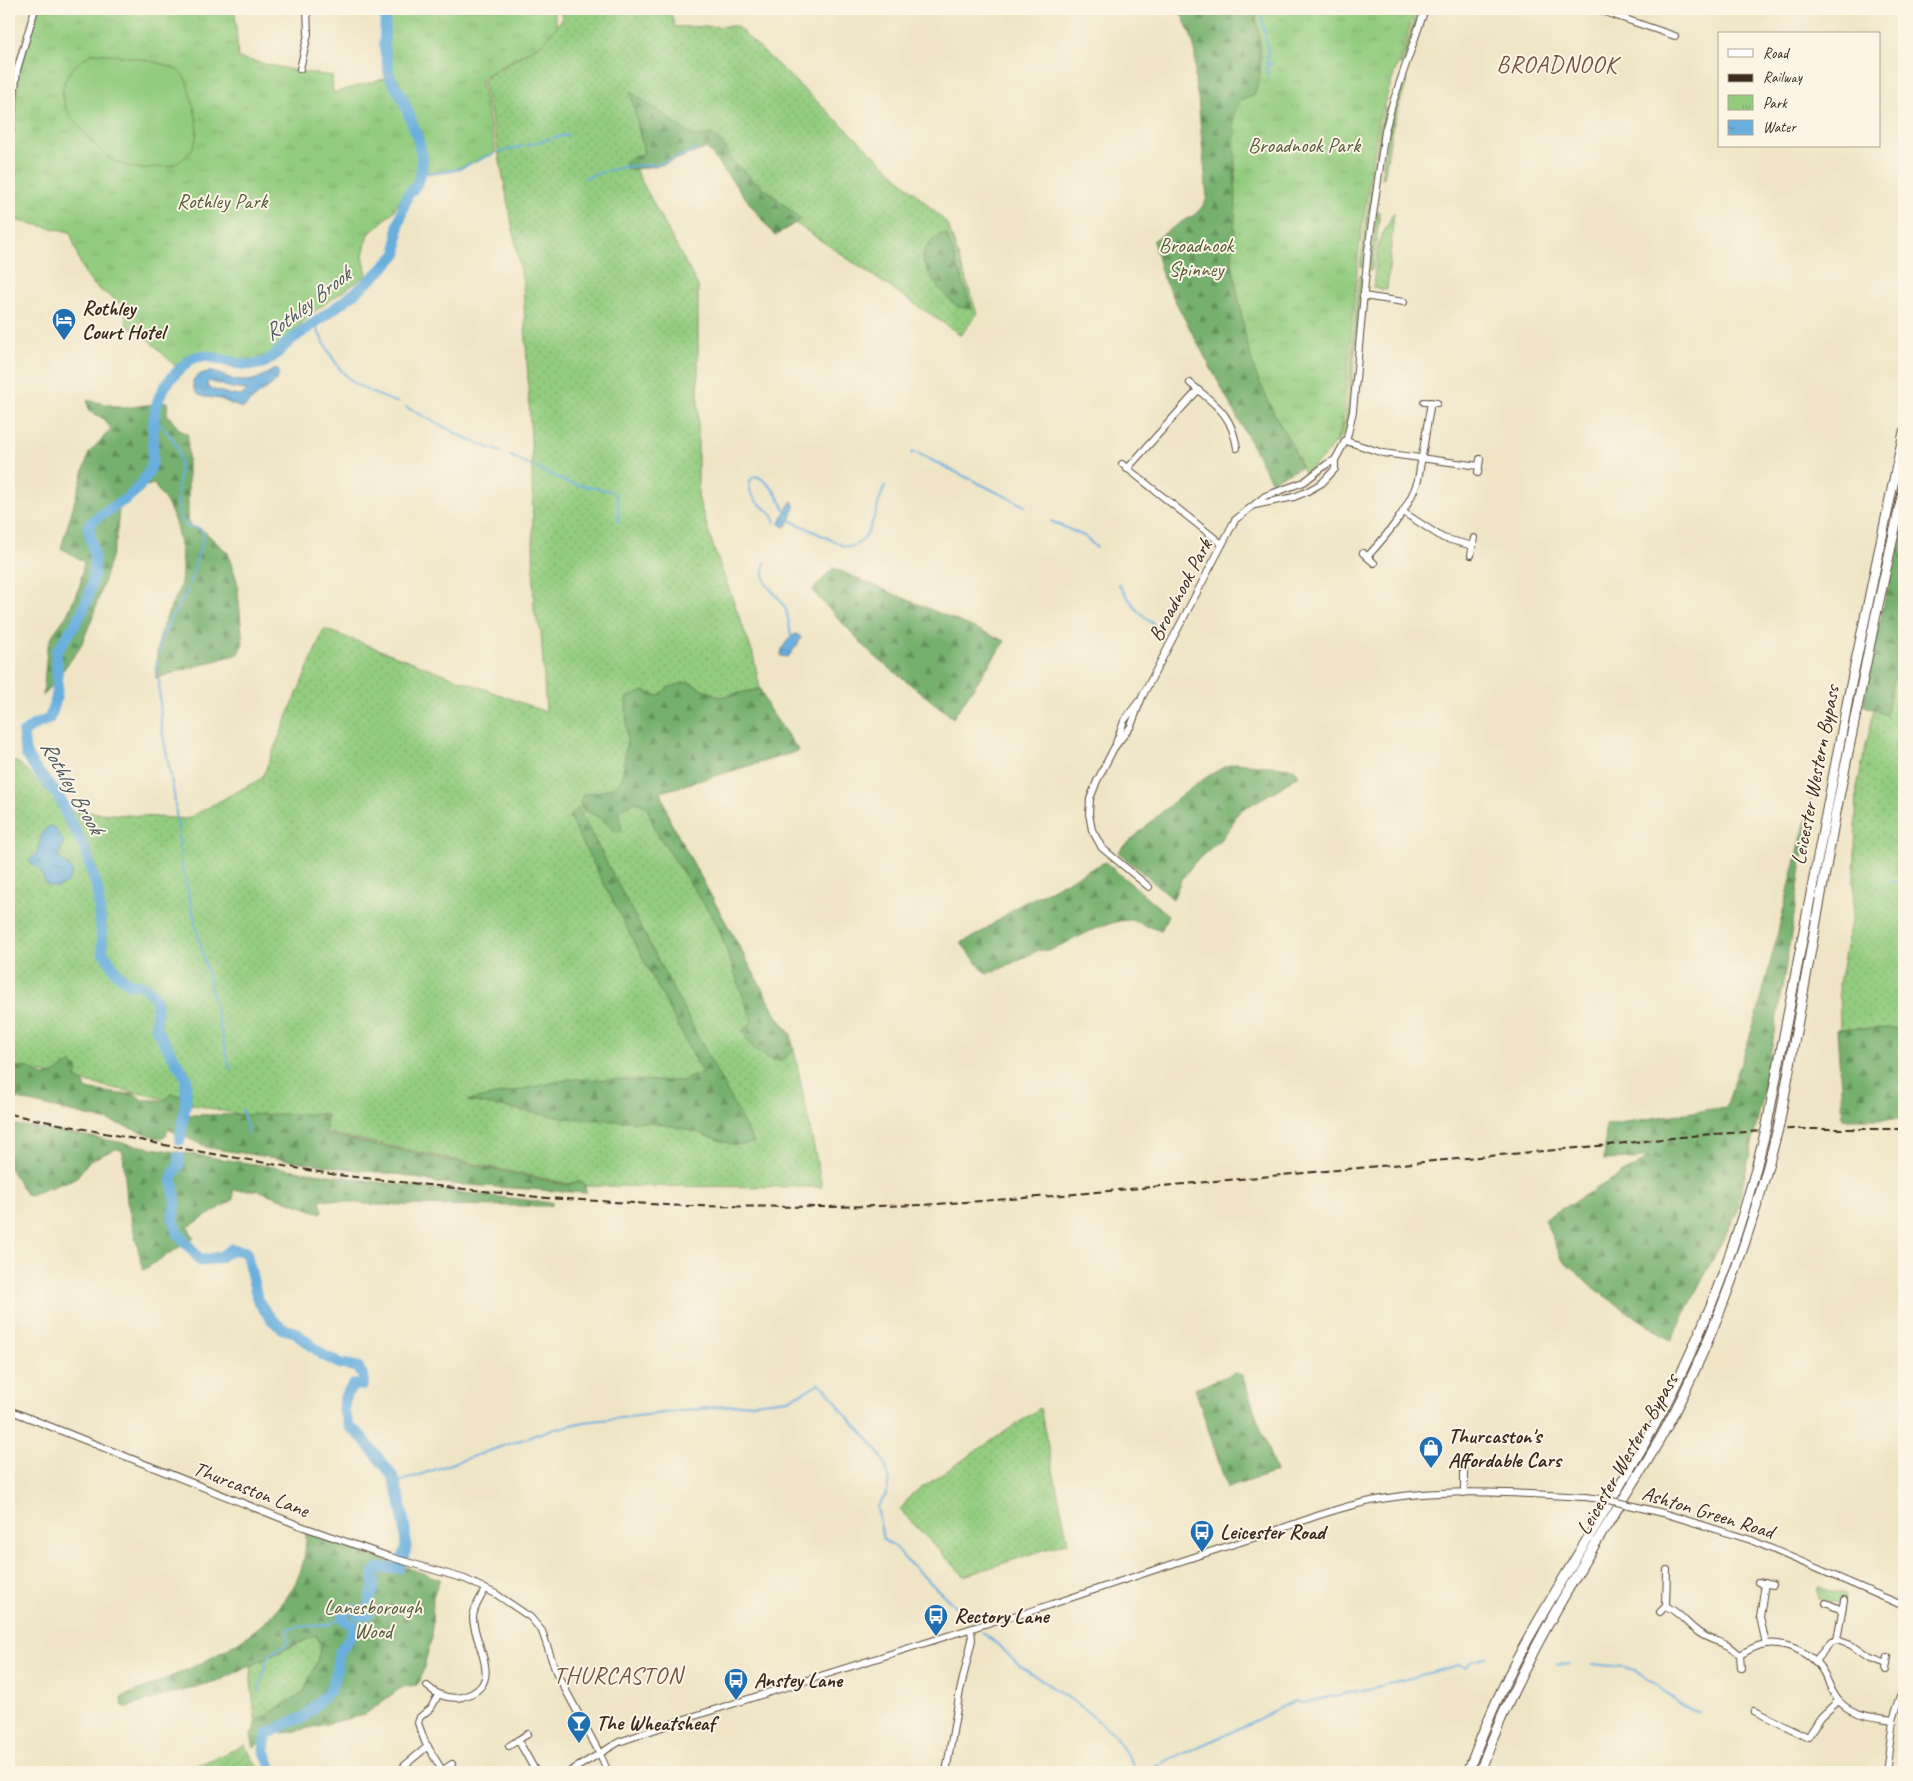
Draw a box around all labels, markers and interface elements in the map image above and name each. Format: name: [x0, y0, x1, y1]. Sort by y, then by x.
legend: [1718, 32, 1880, 148]
text: Road: [1763, 44, 1790, 63]
district label: BROADNOOK: [1496, 49, 1622, 79]
text: Railway: [1763, 68, 1804, 87]
text: Park: [1763, 94, 1788, 113]
text: Water: [1763, 118, 1797, 137]
park label: Broadnook Park: [1248, 132, 1361, 158]
park label: Rothley Park: [177, 188, 268, 214]
park label: Broadnook Spinney: [1159, 232, 1236, 282]
water label: Rothley Brook: [258, 259, 359, 347]
place label: Rothley Court Hotel: [82, 295, 169, 345]
hotel icon: Rothley Court Hotel: [51, 307, 77, 341]
street label: Broadnook Park: [1142, 533, 1218, 646]
street label: Leicester Western Bypass: [1785, 681, 1845, 867]
water label: Rothley Brook: [34, 735, 112, 842]
street label: Leicester Western Bypass: [1570, 1367, 1685, 1539]
place label: Thurcaston's Affordable Cars: [1448, 1423, 1564, 1473]
shop icon: Thurcaston's Affordable Cars: [1418, 1435, 1444, 1469]
street label: Thurcaston Lane: [189, 1455, 314, 1523]
street label: Ashton Green Road: [1639, 1480, 1781, 1545]
bus stop icon: Leicester Road: [1189, 1519, 1215, 1553]
place label: Leicester Road: [1220, 1519, 1328, 1545]
park label: Lanesborough Wood: [324, 1594, 422, 1644]
bus stop icon: Rectory Lane: [923, 1603, 949, 1637]
place label: Rectory Lane: [954, 1603, 1051, 1629]
district label: THURCASTON: [553, 1660, 685, 1690]
bus stop icon: Anstey Lane: [723, 1667, 749, 1701]
place label: Anstey Lane: [754, 1667, 844, 1693]
bar icon: The Wheatsheaf: [566, 1710, 592, 1744]
place label: The Wheatsheaf: [596, 1710, 720, 1736]

